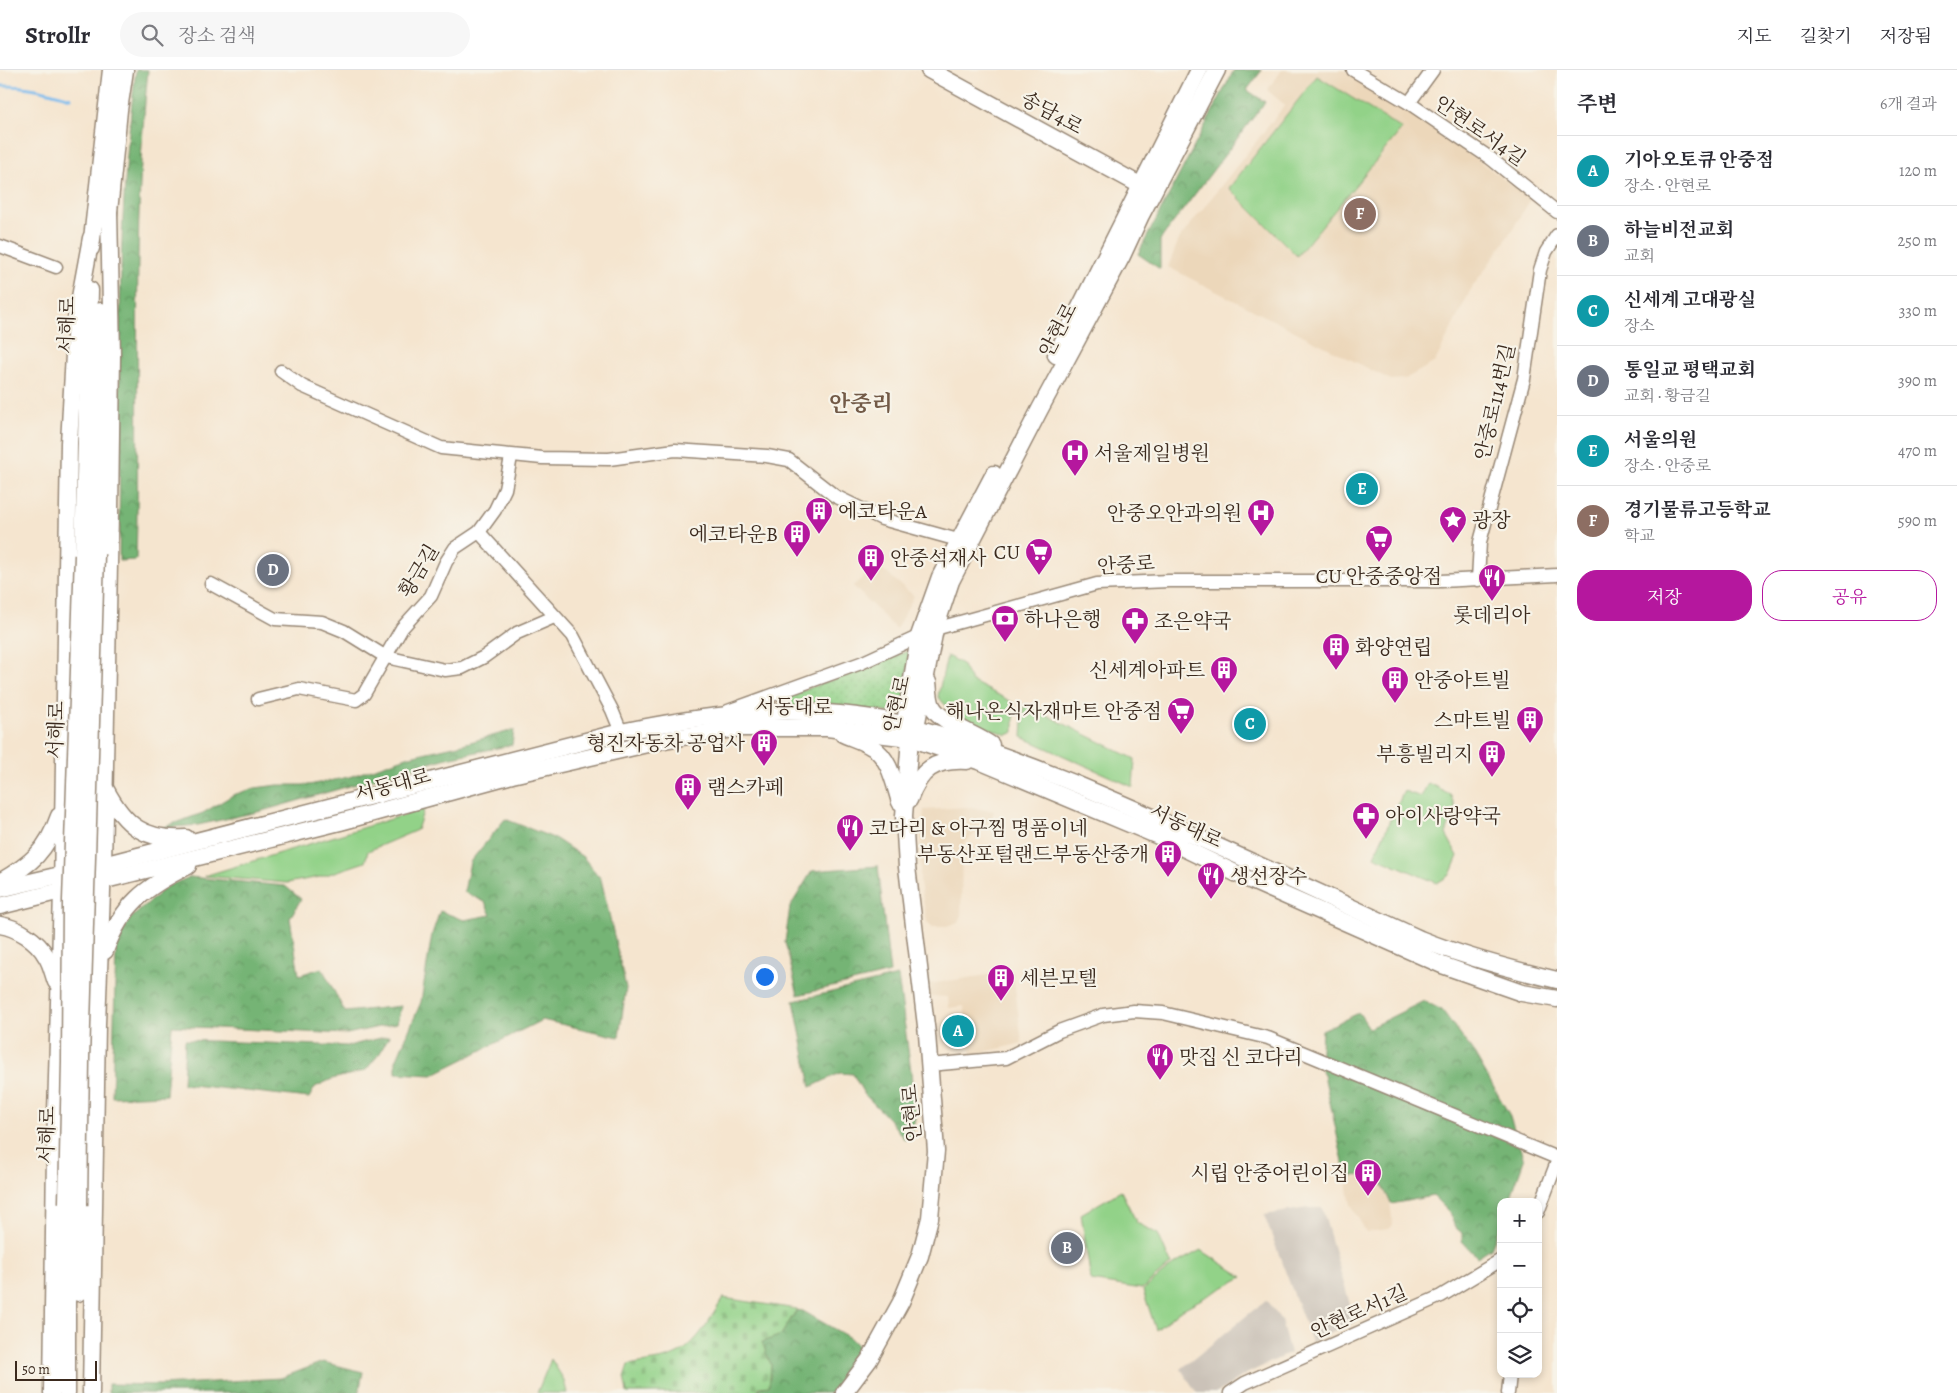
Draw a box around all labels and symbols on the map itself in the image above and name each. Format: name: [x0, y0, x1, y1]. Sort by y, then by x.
street label: 송담4로: [1016, 85, 1088, 141]
street label: 안현로서4길: [1429, 90, 1531, 172]
pin: F: [1344, 195, 1376, 233]
street label: 서해로: [52, 296, 82, 354]
street label: 안현로: [1032, 298, 1084, 362]
street label: 안중로114번길: [1468, 341, 1522, 463]
district label: 안중리: [829, 389, 893, 419]
hospital icon: 서울제일병원: [1060, 438, 1090, 477]
place label: 서울제일병원: [1094, 440, 1210, 467]
pin: E: [1346, 470, 1378, 508]
building icon: 에코타운A: [804, 496, 834, 535]
place label: 에코타운A: [838, 498, 927, 525]
hospital icon: 안중오안과의원: [1246, 498, 1276, 537]
place label: 안중오안과의원: [1107, 500, 1242, 527]
place icon: 광장: [1438, 505, 1468, 544]
place label: 광장: [1472, 507, 1511, 534]
building icon: 에코타운B: [782, 519, 812, 558]
place label: 에코타운B: [689, 521, 778, 548]
supermarket icon: CU 안중중앙점: [1364, 524, 1394, 563]
supermarket icon: CU: [1024, 537, 1054, 576]
street label: 황금길: [393, 539, 445, 603]
place label: CU: [994, 539, 1020, 566]
building icon: 안중석재사: [856, 543, 886, 582]
place label: 안중석재사: [890, 545, 987, 572]
street label: 안중로: [1096, 550, 1156, 580]
pin: D: [257, 551, 289, 589]
place label: CU 안중중앙점: [1316, 563, 1442, 590]
restaurant icon: 롯데리아: [1477, 563, 1507, 602]
place label: 롯데리아: [1453, 602, 1531, 629]
bank icon: 하나은행: [990, 604, 1020, 643]
place label: 하나은행: [1024, 606, 1101, 633]
pharmacy icon: 조은약국: [1120, 606, 1150, 645]
place label: 조은약국: [1154, 608, 1231, 635]
building icon: 화양연립: [1321, 632, 1351, 671]
place label: 화양연립: [1355, 634, 1432, 661]
building icon: 신세계아파트: [1209, 655, 1239, 694]
place label: 신세계아파트: [1089, 657, 1205, 684]
building icon: 안중아트빌: [1380, 665, 1410, 704]
place label: 안중아트빌: [1414, 667, 1511, 694]
street label: 안현로: [877, 673, 917, 735]
street label: 서동대로: [755, 693, 833, 721]
supermarket icon: 해나온식자재마트 안중점: [1166, 696, 1196, 735]
place label: 해나온식자재마트 안중점: [946, 698, 1162, 725]
street label: 서해로: [41, 701, 71, 759]
pin: C: [1234, 705, 1266, 743]
building icon: 스마트빌: [1515, 705, 1545, 744]
place label: 스마트빌: [1434, 707, 1511, 734]
building icon: 형진자동차 공업사: [749, 728, 779, 767]
place label: 형진자동차 공업사: [586, 730, 746, 757]
building icon: 부흥빌리지: [1477, 739, 1507, 778]
place label: 부흥빌리지: [1376, 741, 1473, 768]
street label: 서동대로: [352, 762, 434, 808]
building icon: 램스카페: [673, 772, 703, 811]
place label: 램스카페: [707, 774, 784, 801]
street label: 서동대로: [1145, 797, 1227, 855]
pharmacy icon: 아이사랑약국: [1351, 801, 1381, 840]
place label: 아이사랑약국: [1385, 803, 1501, 830]
restaurant icon: 코다리 & 아구찜 명품이네: [835, 813, 865, 852]
place label: 코다리 & 아구찜 명품이네: [869, 815, 1088, 842]
building icon: 부동산포털랜드부동산중개: [1153, 839, 1183, 878]
place label: 부동산포털랜드부동산중개: [917, 841, 1149, 868]
restaurant icon: 생선장수: [1196, 861, 1226, 900]
place label: 생선장수: [1230, 863, 1307, 890]
building icon: 세븐모텔: [986, 963, 1016, 1002]
your location: [752, 964, 778, 990]
place label: 세븐모텔: [1020, 965, 1097, 992]
pin: A: [942, 1012, 974, 1050]
restaurant icon: 맛집 신 코다리: [1145, 1042, 1175, 1081]
place label: 맛집 신 코다리: [1179, 1044, 1303, 1071]
street label: 안현로: [896, 1083, 928, 1143]
street label: 서해로: [32, 1106, 62, 1164]
building icon: 시립 안중어린이집: [1353, 1158, 1383, 1197]
place label: 시립 안중어린이집: [1190, 1160, 1349, 1187]
pin: B: [1051, 1229, 1083, 1267]
street label: 안현로서1길: [1306, 1279, 1412, 1345]
scale bar: [15, 1358, 98, 1381]

